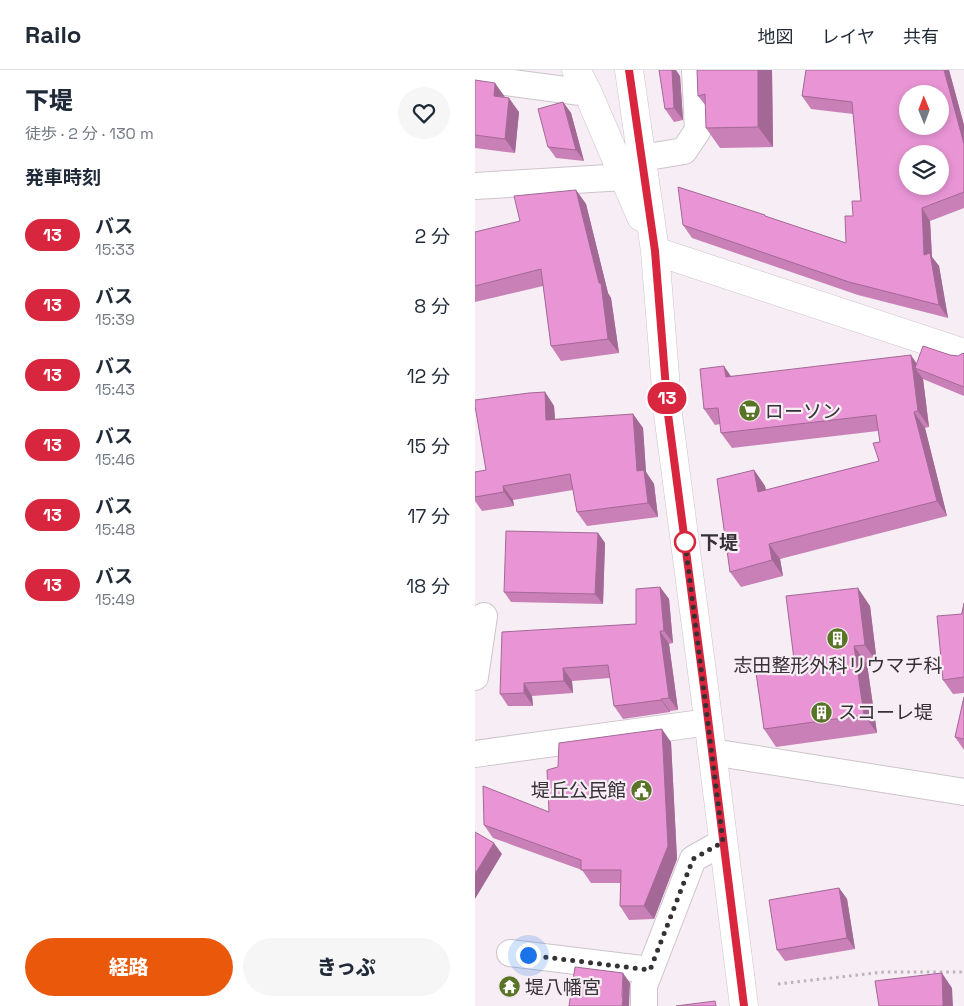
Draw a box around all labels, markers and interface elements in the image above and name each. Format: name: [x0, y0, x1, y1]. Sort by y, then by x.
text: Railo: [25, 19, 82, 50]
text: 地図: [758, 25, 794, 48]
text: レイヤ: [822, 25, 875, 48]
text: 共有: [903, 25, 939, 48]
text: 下堤: [25, 85, 73, 116]
north arrow: [899, 85, 949, 135]
map controls: [899, 85, 949, 195]
button: heart: [398, 87, 450, 139]
text: 徒歩 · 2 分 · 130 m: [25, 123, 154, 144]
button: layers: [899, 145, 949, 195]
text: 発車時刻: [25, 165, 101, 190]
text: バス: [95, 214, 133, 239]
text: 13: [43, 223, 62, 246]
text: 2 分: [415, 224, 450, 249]
text: 15:33: [95, 239, 135, 260]
text: バス: [95, 284, 133, 309]
text: 13: [43, 293, 62, 316]
text: 8 分: [414, 294, 450, 319]
text: 15:39: [95, 309, 135, 330]
text: バス: [95, 354, 133, 379]
text: 13: [43, 363, 62, 386]
text: 12 分: [407, 364, 450, 389]
text: 15:43: [95, 379, 135, 400]
line badge: 13: [645, 382, 689, 414]
text: 13: [657, 386, 677, 409]
supermarket icon: ローソン: [737, 399, 761, 423]
place label: ローソン: [765, 399, 841, 424]
text: バス: [95, 424, 133, 449]
text: 13: [43, 433, 62, 456]
text: 15 分: [407, 434, 450, 459]
text: 15:46: [95, 449, 135, 470]
text: バス: [95, 494, 133, 519]
text: 13: [43, 503, 62, 526]
text: 17 分: [407, 504, 450, 529]
text: 15:48: [95, 519, 135, 540]
place label: 下堤: [700, 530, 738, 555]
marker: 下堤: [674, 531, 696, 553]
text: バス: [95, 564, 133, 589]
text: 13: [43, 573, 62, 596]
text: 18 分: [406, 574, 450, 599]
text: 15:49: [95, 589, 135, 610]
building icon: 志田整形外科リウマチ科: [826, 627, 850, 651]
place label: 志田整形外科リウマチ科: [733, 653, 943, 678]
building icon: スコーレ堤: [810, 700, 834, 724]
place label: スコーレ堤: [838, 700, 933, 725]
place label: 堤丘公民館: [531, 778, 626, 803]
public building icon: 堤丘公民館: [630, 778, 654, 802]
button: 経路: [25, 938, 233, 996]
button: きっぷ: [243, 938, 450, 996]
your location: [516, 943, 541, 968]
temple icon: 堤八幡宮: [497, 975, 521, 999]
place label: 堤八幡宮: [525, 975, 601, 1000]

